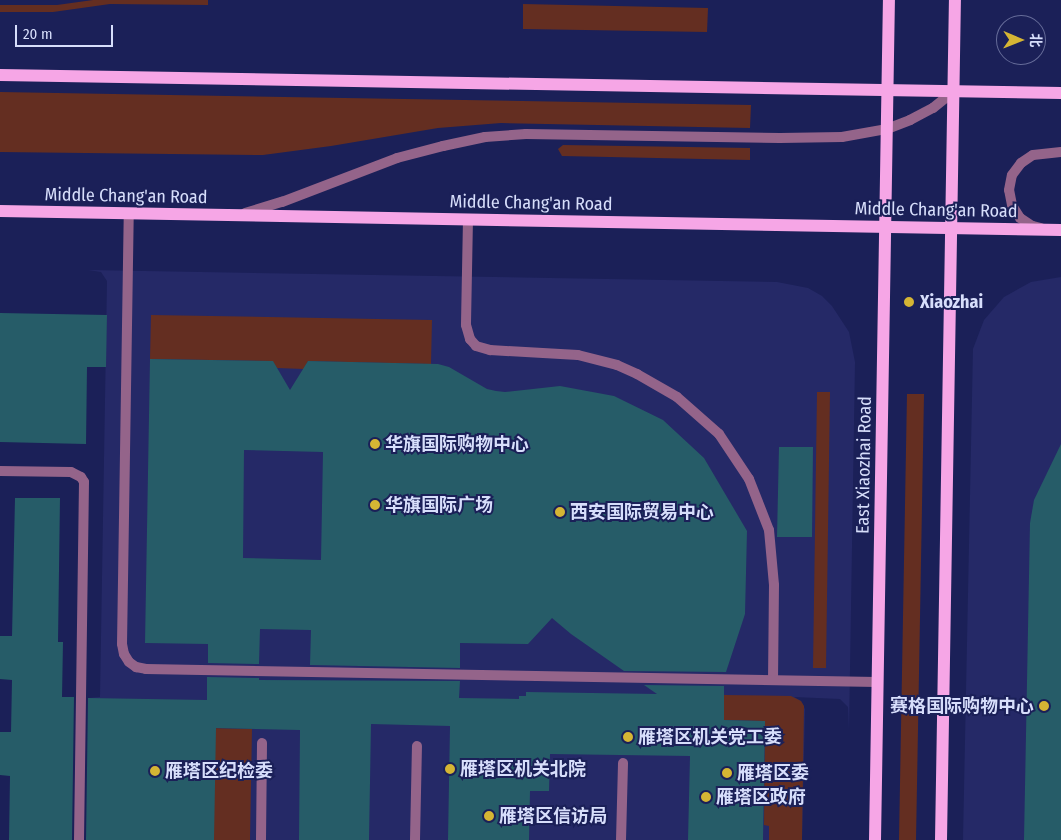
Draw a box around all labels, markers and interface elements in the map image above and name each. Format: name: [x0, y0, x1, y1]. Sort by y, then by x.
scale bar: [18, 15, 115, 47]
north arrow: [996, 15, 1046, 65]
text: 20 m: [23, 25, 53, 43]
text: 北: [1027, 33, 1044, 47]
street label: Middle Chang'an Road: [44, 184, 208, 208]
street label: Middle Chang'an Road: [449, 191, 613, 215]
street label: Middle Chang'an Road: [854, 198, 1018, 222]
place label: Xiaozhai: [920, 291, 983, 313]
marker: Xiaozhai: [902, 295, 916, 309]
street label: East Xiaozhai Road: [852, 396, 876, 534]
place label: 华旗国际购物中心: [385, 433, 529, 455]
marker: 华旗国际购物中心: [369, 438, 381, 450]
place label: 华旗国际广场: [385, 494, 493, 516]
marker: 华旗国际广场: [369, 499, 381, 511]
place label: 西安国际贸易中心: [570, 501, 714, 523]
marker: 西安国际贸易中心: [554, 506, 566, 518]
place label: 赛格国际购物中心: [890, 695, 1034, 717]
marker: 赛格国际购物中心: [1038, 700, 1050, 712]
place label: 雁塔区机关党工委: [638, 726, 782, 748]
marker: 雁塔区机关党工委: [622, 731, 634, 743]
place label: 雁塔区机关北院: [460, 758, 586, 780]
place label: 雁塔区纪检委: [165, 760, 273, 782]
place label: 雁塔区委: [737, 762, 809, 784]
marker: 雁塔区机关北院: [444, 763, 456, 775]
marker: 雁塔区纪检委: [149, 765, 161, 777]
marker: 雁塔区委: [721, 767, 733, 779]
place label: 雁塔区政府: [716, 786, 806, 808]
marker: 雁塔区政府: [700, 791, 712, 803]
place label: 雁塔区信访局: [499, 805, 607, 827]
marker: 雁塔区信访局: [483, 810, 495, 822]

